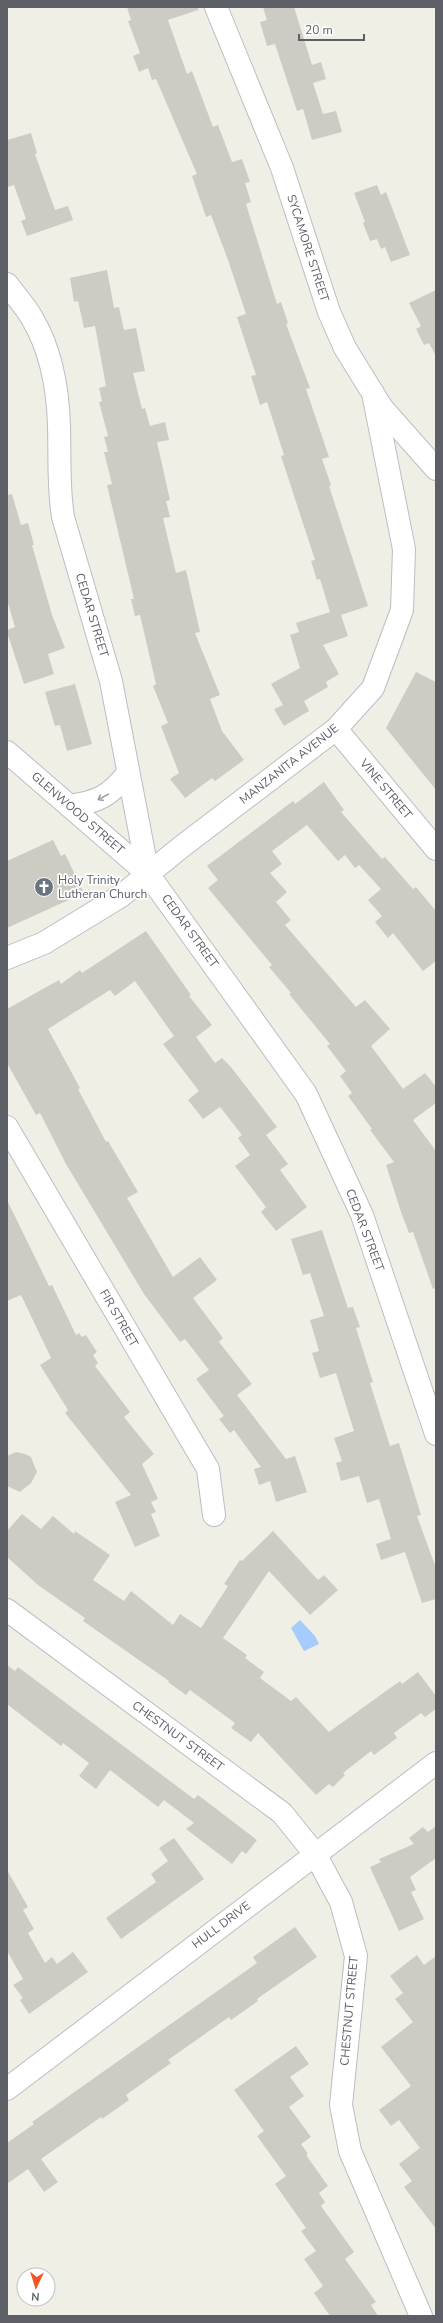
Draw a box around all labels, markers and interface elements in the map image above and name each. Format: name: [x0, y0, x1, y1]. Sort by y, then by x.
scale bar: [299, 16, 364, 42]
text: 20 m: [305, 22, 333, 38]
street label: SYCAMORE STREET: [283, 192, 333, 304]
street label: CEDAR STREET: [72, 571, 113, 660]
street label: MANZANITA AVENUE: [236, 720, 342, 808]
street label: VINE STREET: [356, 755, 416, 823]
street label: GLENWOOD STREET: [28, 768, 128, 858]
one-way arrow: [97, 794, 109, 801]
place label: Holy Trinity Lutheran Church: [58, 872, 147, 902]
church icon: Holy Trinity Lutheran Church: [33, 876, 55, 898]
street label: CEDAR STREET: [158, 891, 223, 972]
street label: CEDAR STREET: [342, 1186, 388, 1274]
street label: FIR STREET: [96, 1286, 142, 1350]
street label: CHESTNUT STREET: [129, 1697, 228, 1775]
street label: HULL DRIVE: [189, 1898, 253, 1952]
street label: CHESTNUT STREET: [336, 1955, 362, 2066]
north arrow: [16, 2267, 56, 2307]
text: N: [31, 2289, 40, 2304]

